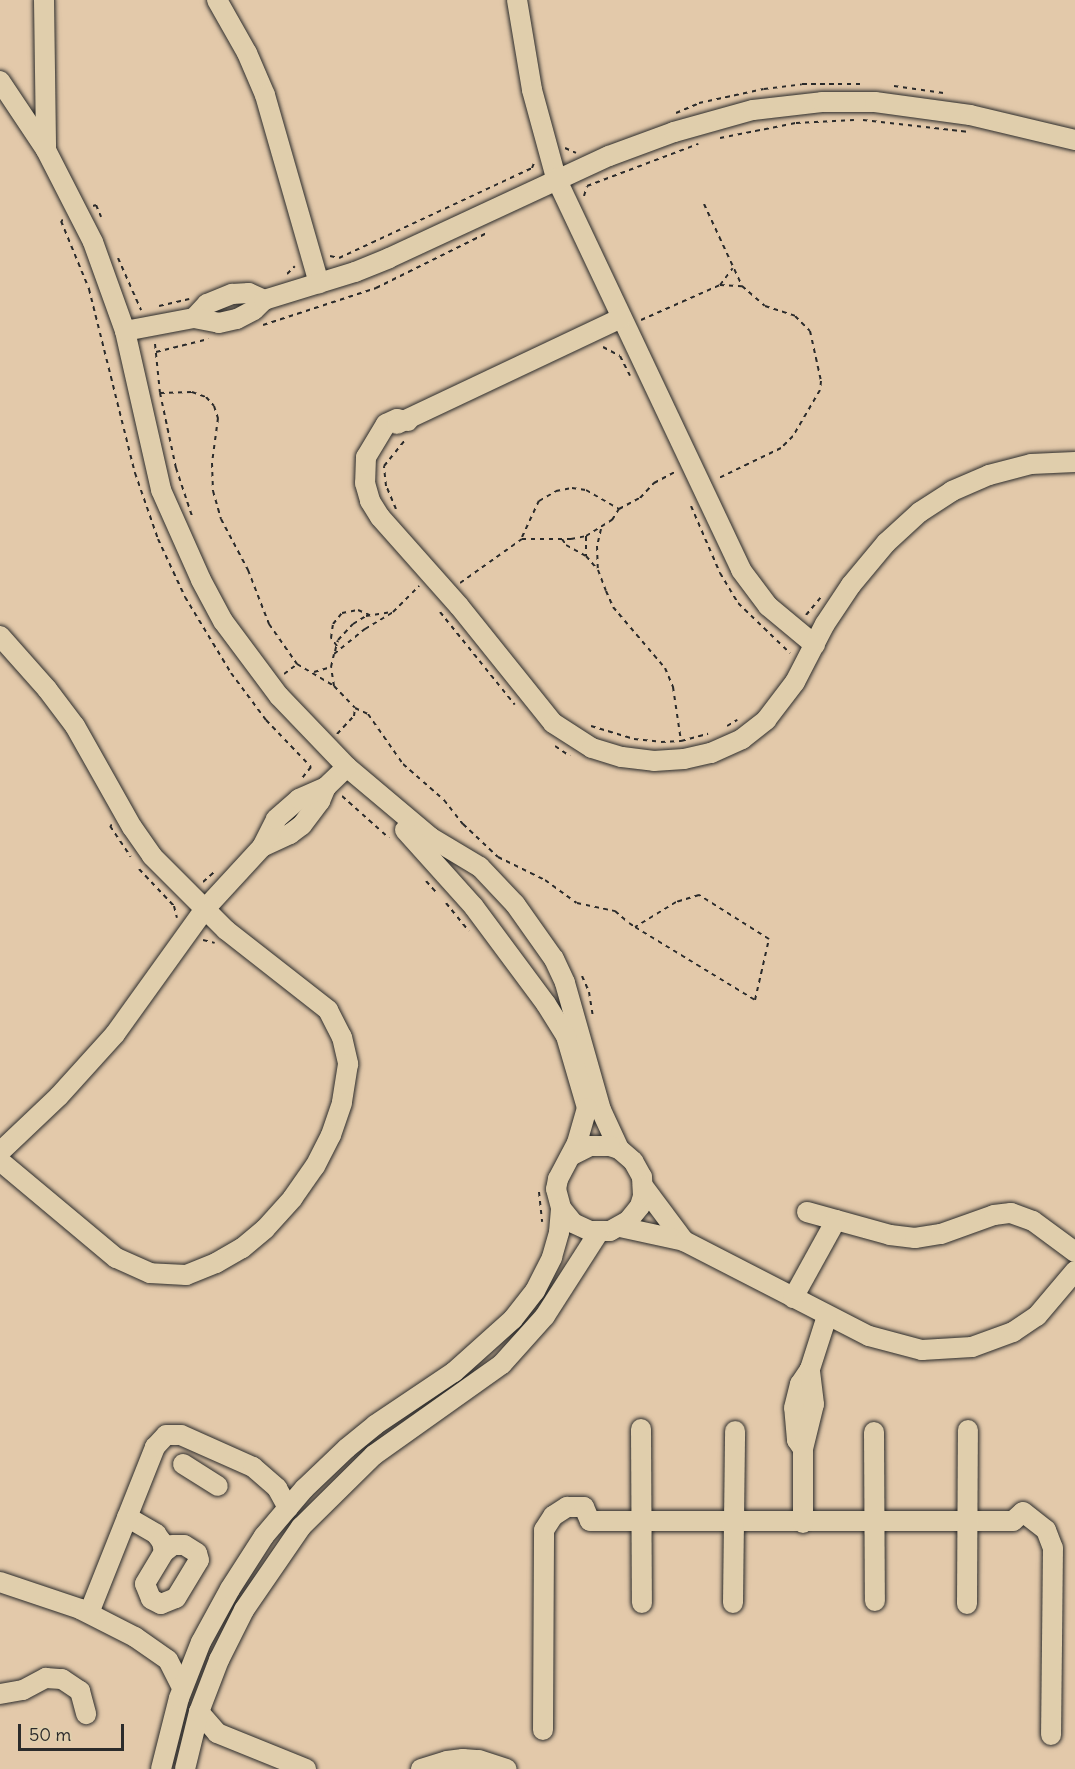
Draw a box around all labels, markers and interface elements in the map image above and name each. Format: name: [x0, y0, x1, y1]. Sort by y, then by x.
scale bar: [21, 1712, 128, 1750]
text: 50 m: [29, 1723, 71, 1746]

